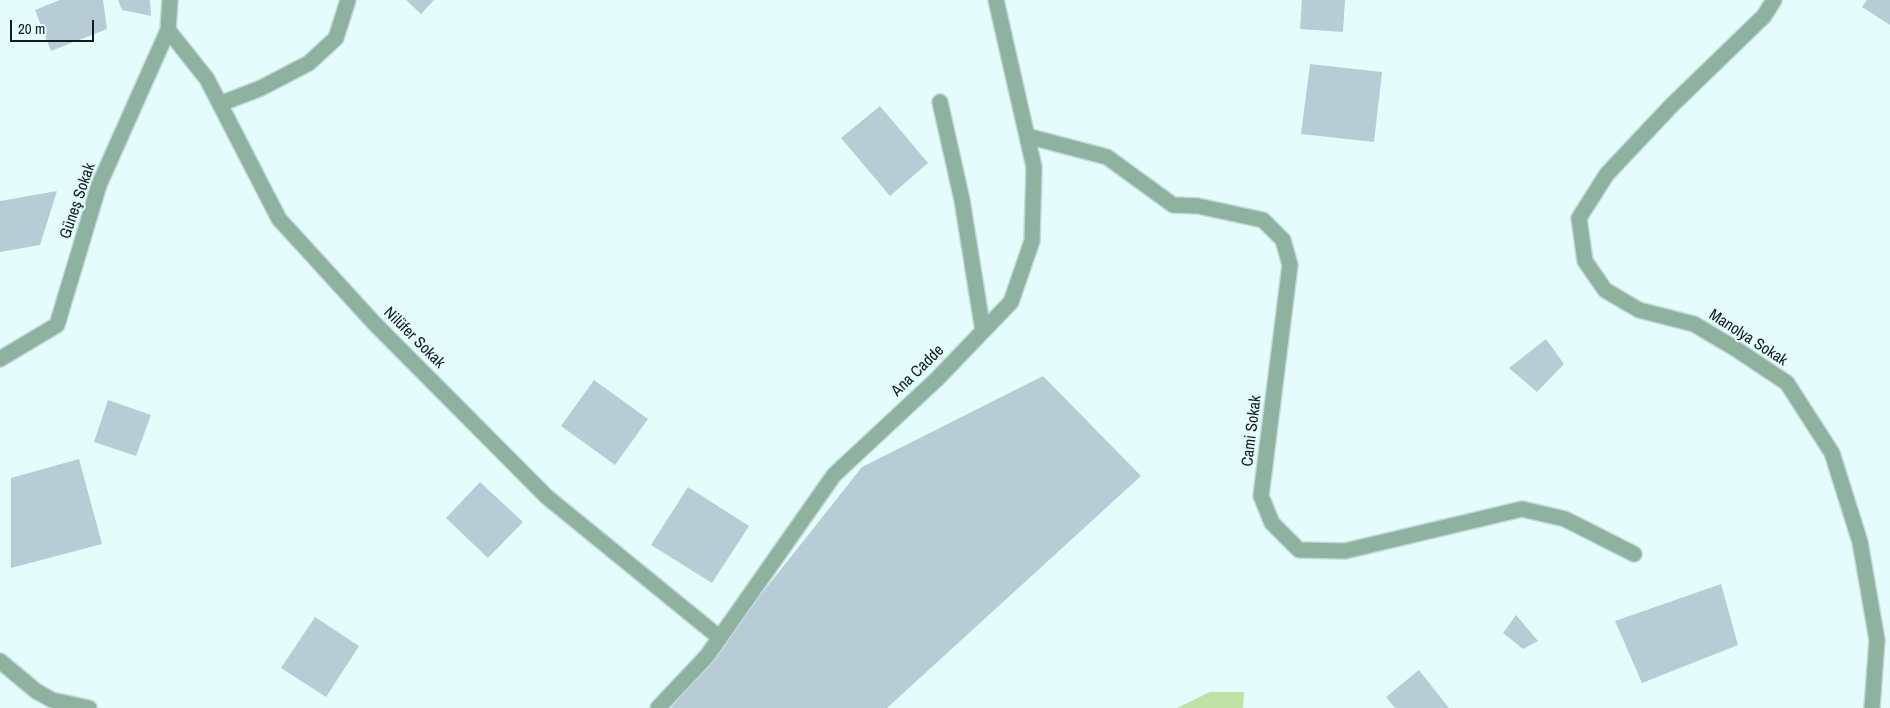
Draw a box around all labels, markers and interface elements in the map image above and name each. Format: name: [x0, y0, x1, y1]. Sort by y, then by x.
scale bar: [12, 10, 96, 42]
text: 20 m: [18, 18, 45, 39]
street label: Güneş Sokak: [56, 161, 100, 241]
street label: Nilüfer Sokak: [379, 303, 449, 373]
street label: Manolya Sokak: [1705, 306, 1791, 370]
street label: Ana Cadde: [888, 341, 948, 401]
street label: Cami Sokak: [1238, 394, 1266, 468]

